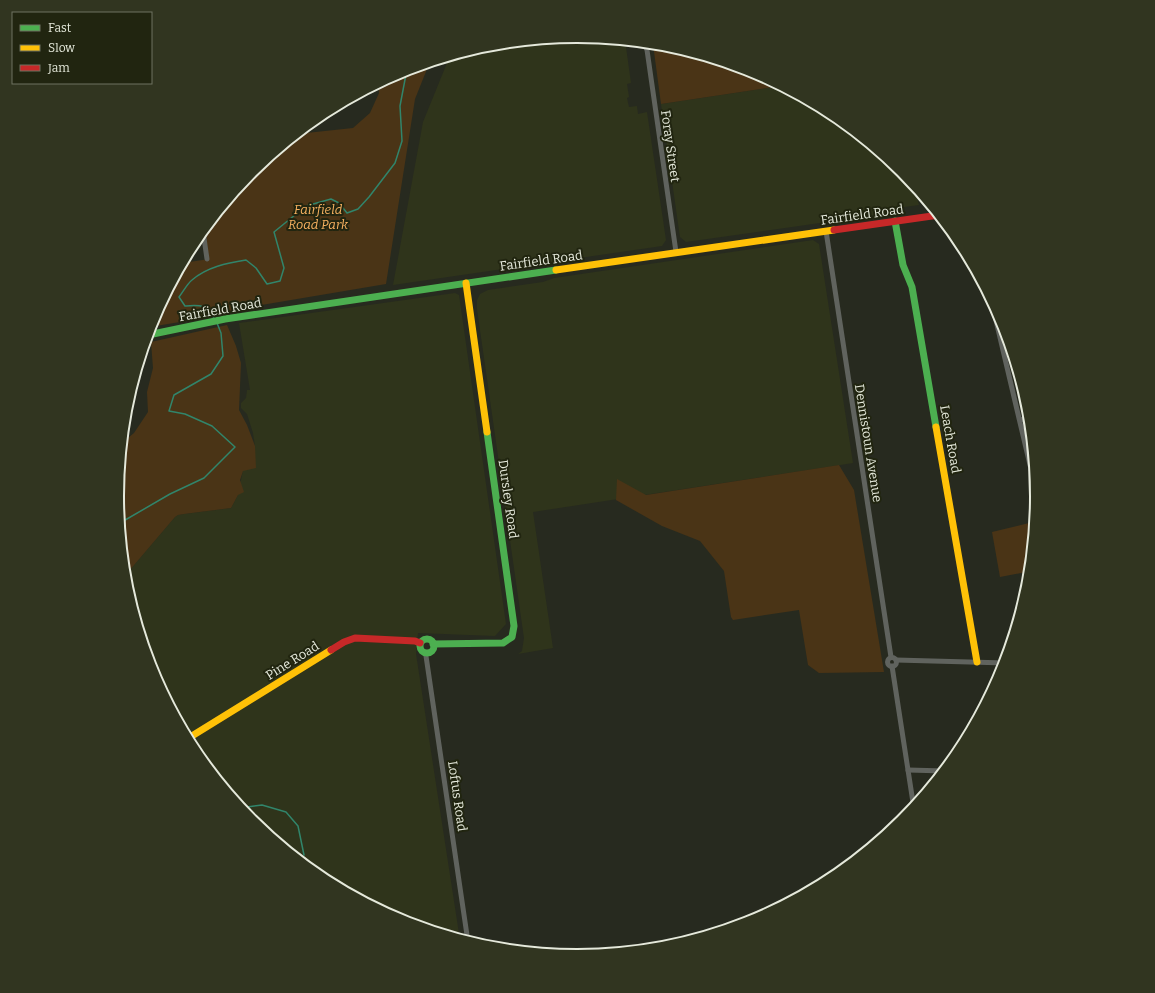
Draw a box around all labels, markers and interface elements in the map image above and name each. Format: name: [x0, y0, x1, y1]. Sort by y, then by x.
legend: [12, 12, 152, 84]
text: Fast: [48, 21, 72, 35]
text: Slow: [48, 41, 75, 55]
text: Jam: [47, 61, 70, 75]
street label: Foray Street: [658, 109, 683, 183]
street label: Fairfield Road: [820, 201, 905, 228]
park label: Fairfield Road Park: [288, 202, 349, 232]
street label: Fairfield Road: [499, 247, 584, 274]
street label: Fairfield Road: [178, 295, 263, 324]
street label: Dennistoun Avenue: [852, 383, 885, 503]
street label: Leach Road: [937, 404, 964, 475]
street label: Dursley Road: [496, 459, 522, 540]
street label: Pine Road: [263, 638, 322, 683]
street label: Loftus Road: [445, 760, 470, 833]

